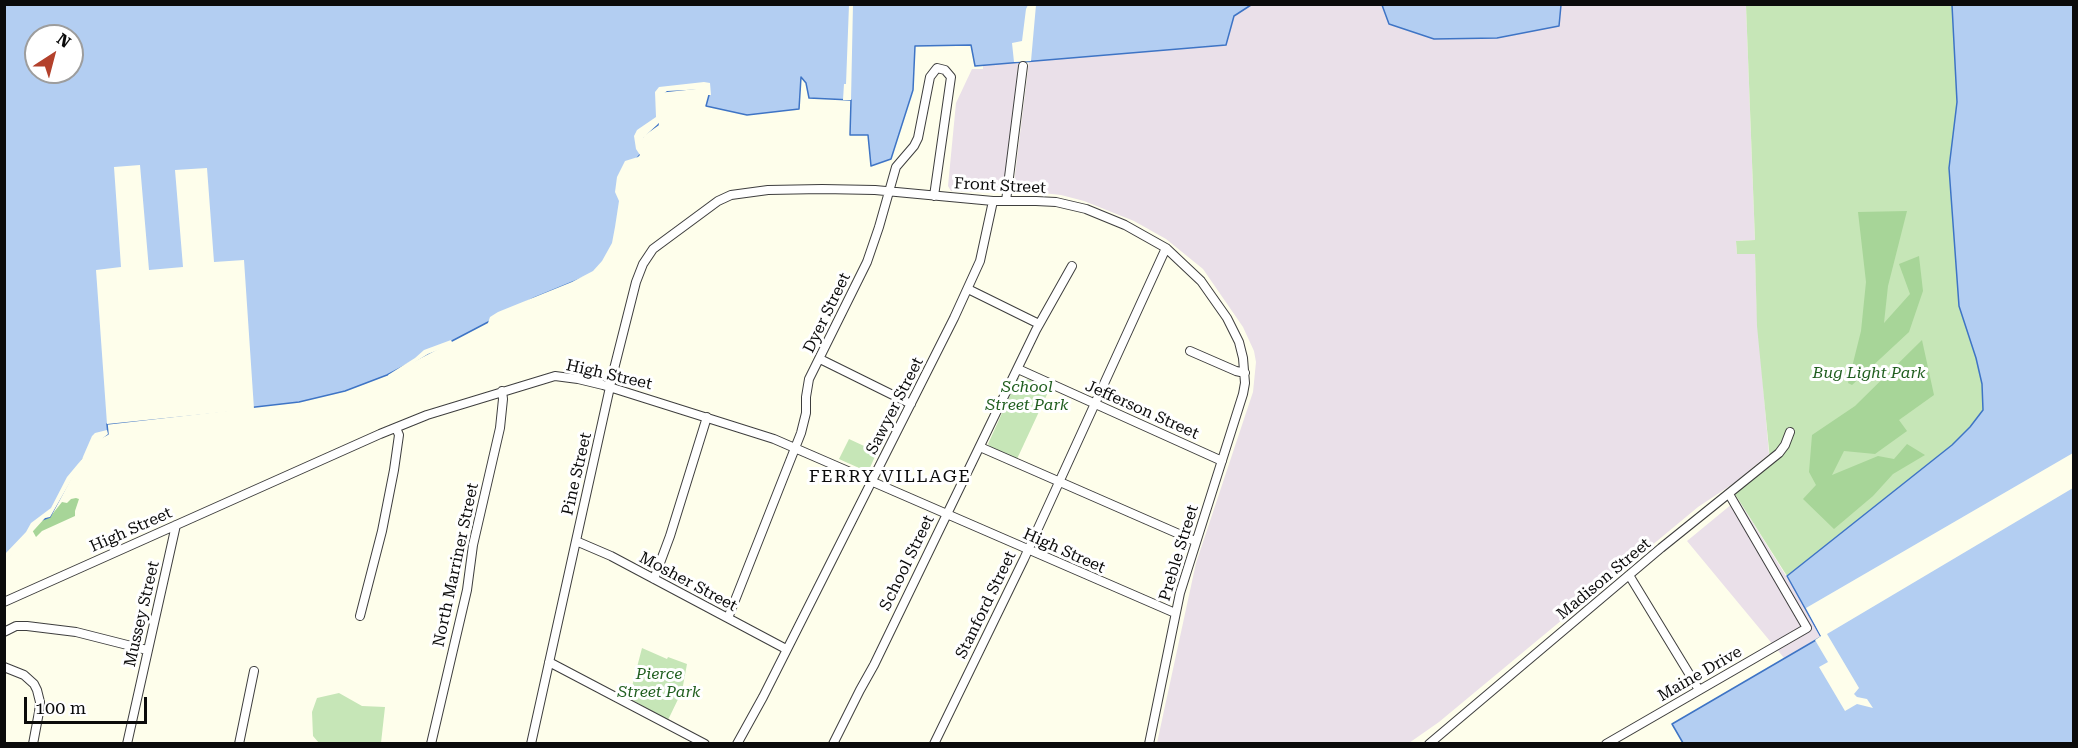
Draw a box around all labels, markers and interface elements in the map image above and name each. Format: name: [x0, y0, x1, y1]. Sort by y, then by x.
north arrow: [24, 24, 84, 84]
text: N: [53, 29, 74, 52]
street label: Front Street: [954, 174, 1046, 198]
street label: Dyer Street: [799, 270, 855, 356]
street label: Sawyer Street: [862, 354, 928, 458]
street label: High Street: [564, 356, 654, 394]
park label: Bug Light Park: [1813, 363, 1925, 383]
street label: Jefferson Street: [1082, 376, 1202, 444]
park label: School Street Park: [986, 377, 1068, 415]
street label: Pine Street: [558, 431, 596, 517]
district label: FERRY VILLAGE: [809, 466, 971, 488]
street label: North Marriner Street: [429, 481, 483, 649]
street label: High Street: [87, 503, 175, 557]
street label: Preble Street: [1155, 503, 1203, 603]
street label: School Street: [876, 512, 938, 614]
street label: High Street: [1020, 524, 1108, 578]
street label: Madison Street: [1553, 534, 1655, 624]
street label: Mosher Street: [636, 548, 740, 616]
street label: Stanford Street: [952, 548, 1020, 662]
street label: Mussey Street: [120, 559, 164, 669]
street label: Maine Drive: [1655, 642, 1745, 706]
park label: Pierce Street Park: [618, 664, 700, 702]
scale bar: [27, 685, 150, 723]
text: 100 m: [35, 697, 86, 718]

